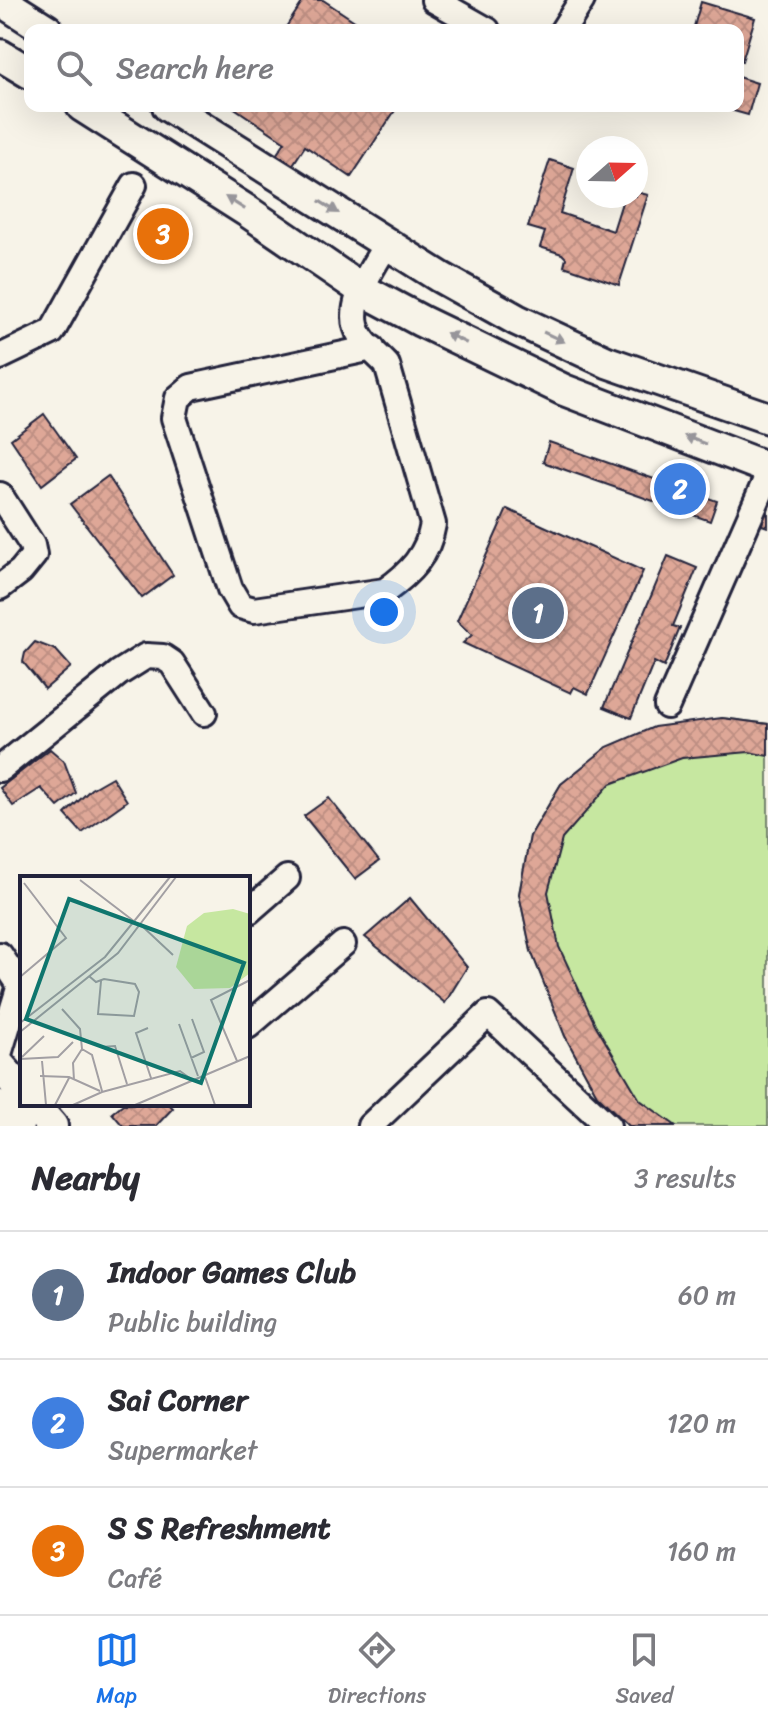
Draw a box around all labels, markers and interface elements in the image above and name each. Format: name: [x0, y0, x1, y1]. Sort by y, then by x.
search box: [24, 24, 744, 112]
text: Search here: [116, 41, 274, 95]
icon: search: [52, 46, 96, 90]
north arrow: [576, 136, 648, 208]
one-way arrow: [224, 196, 246, 210]
one-way arrow: [318, 199, 340, 213]
pin: 3: [137, 204, 189, 264]
one-way arrow: [542, 330, 566, 344]
one-way arrow: [444, 331, 468, 345]
one-way arrow: [683, 433, 707, 446]
pin: 2: [654, 459, 706, 519]
pin: 1: [512, 583, 564, 643]
your location: [364, 592, 404, 632]
inset map: [20, 876, 250, 1106]
text: Nearby: [32, 1148, 140, 1208]
text: 3 results: [634, 1155, 736, 1201]
text: Indoor Games Club: [108, 1245, 356, 1299]
text: 1: [52, 1272, 64, 1318]
text: 60 m: [678, 1272, 736, 1318]
text: Public building: [108, 1299, 277, 1345]
text: Sai Corner: [108, 1373, 248, 1427]
text: 2: [50, 1400, 66, 1446]
text: 120 m: [667, 1400, 736, 1446]
text: Supermarket: [108, 1427, 257, 1473]
text: S S Refreshment: [108, 1501, 331, 1555]
text: 3: [51, 1528, 65, 1574]
text: 160 m: [667, 1528, 736, 1574]
text: Café: [108, 1555, 162, 1601]
tab: Map: [95, 1628, 139, 1715]
tab: Directions: [328, 1628, 426, 1715]
tab: Saved: [615, 1628, 673, 1715]

